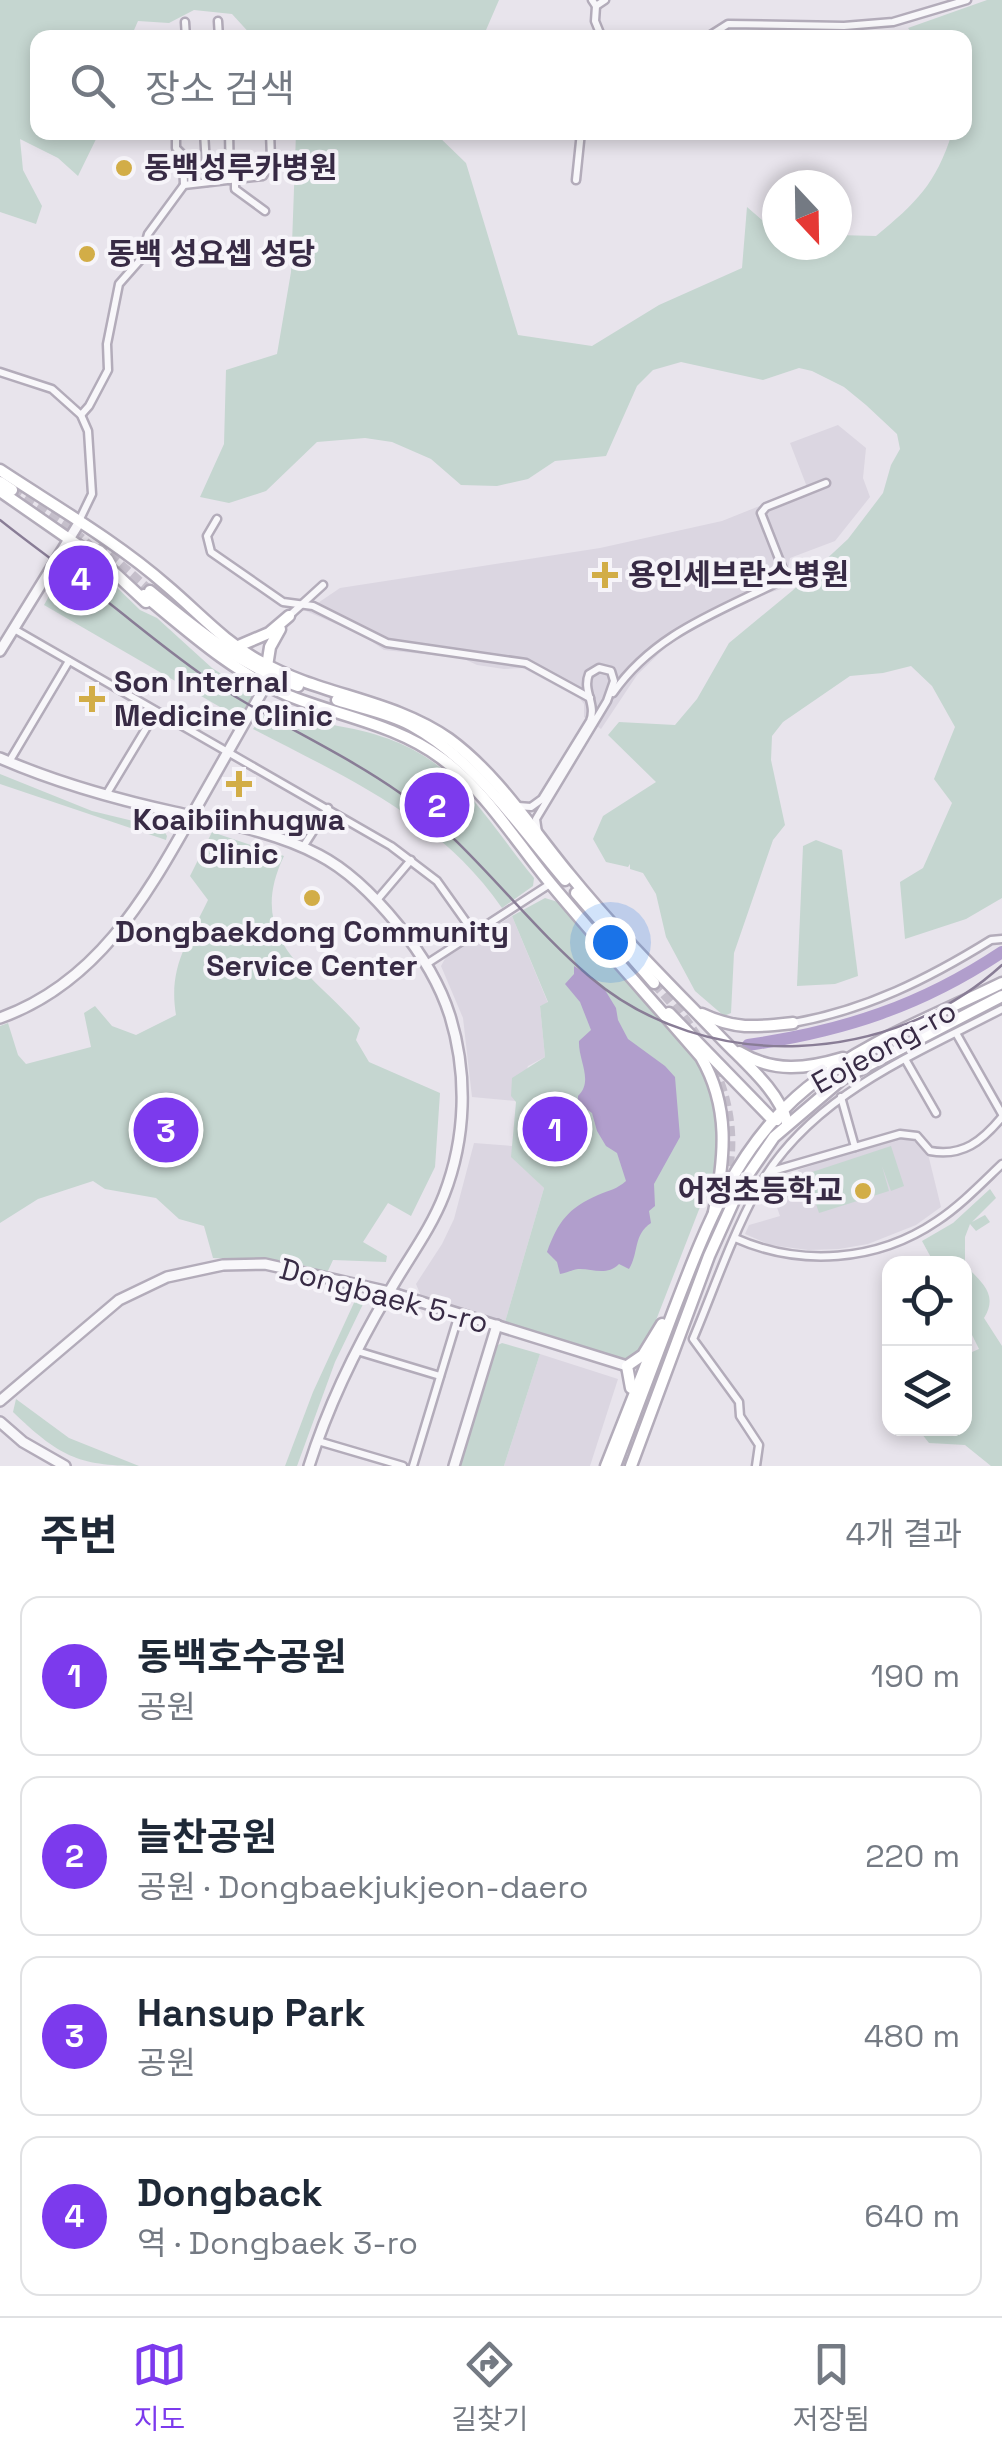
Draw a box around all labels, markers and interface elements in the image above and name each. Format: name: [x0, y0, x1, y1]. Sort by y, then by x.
search box: [30, 30, 972, 140]
icon: search: [65, 58, 120, 113]
text: 장소 검색: [145, 65, 295, 113]
place label: 동백성루카병원: [144, 148, 337, 187]
marker: 동백성루카병원: [113, 157, 135, 179]
north arrow: [762, 170, 852, 260]
place label: 동백 성요셉 성당: [107, 234, 315, 273]
marker: 동백 성요셉 성당: [76, 243, 98, 265]
pin: 4: [48, 540, 114, 616]
place label: 용인세브란스병원: [628, 555, 849, 594]
marker: 용인세브란스병원: [592, 562, 618, 588]
place label: Son Internal Medicine Clinic: [114, 662, 333, 735]
marker: Son Internal Medicine Clinic: [79, 686, 105, 712]
pin: 2: [404, 768, 470, 842]
marker: Koaibiinhugwa Clinic: [226, 771, 252, 797]
place label: Koaibiinhugwa Clinic: [133, 800, 345, 873]
marker: Dongbaekdong Community Service Center: [301, 887, 323, 909]
place label: Dongbaekdong Community Service Center: [115, 912, 509, 985]
your location: [585, 917, 636, 968]
street label: Eojeong-ro: [804, 991, 963, 1102]
pin: 3: [134, 1092, 198, 1168]
pin: 1: [522, 1092, 588, 1166]
place label: 어정초등학교: [677, 1171, 843, 1210]
marker: 어정초등학교: [852, 1180, 874, 1202]
street label: Dongbaek 5-ro: [275, 1249, 493, 1342]
map controls: [882, 1256, 972, 1436]
button: locate: [882, 1256, 972, 1346]
button: layers: [882, 1346, 972, 1436]
text: 주변: [40, 1509, 117, 1562]
text: 4개 결과: [845, 1514, 962, 1554]
text: 동백호수공원: [137, 1633, 347, 1681]
text: 1: [67, 1656, 82, 1696]
text: 190 m: [871, 1656, 960, 1696]
text: 공원: [137, 1687, 196, 1727]
text: 늘찬공원: [137, 1813, 277, 1861]
text: 2: [65, 1836, 84, 1876]
text: 220 m: [865, 1836, 960, 1876]
text: 공원 · Dongbaekjukjeon-daero: [137, 1867, 589, 1907]
text: Hansup Park: [137, 1989, 366, 2037]
text: 3: [65, 2016, 84, 2056]
text: 480 m: [864, 2016, 960, 2056]
text: 공원: [137, 2043, 196, 2083]
text: Dongback: [137, 2169, 323, 2217]
text: 4: [64, 2196, 85, 2236]
text: 640 m: [864, 2196, 960, 2236]
text: 역 · Dongbaek 3-ro: [137, 2223, 418, 2263]
tab: 지도: [132, 2337, 187, 2437]
tab: 길찾기: [451, 2337, 528, 2437]
tab: 저장됨: [793, 2337, 870, 2437]

